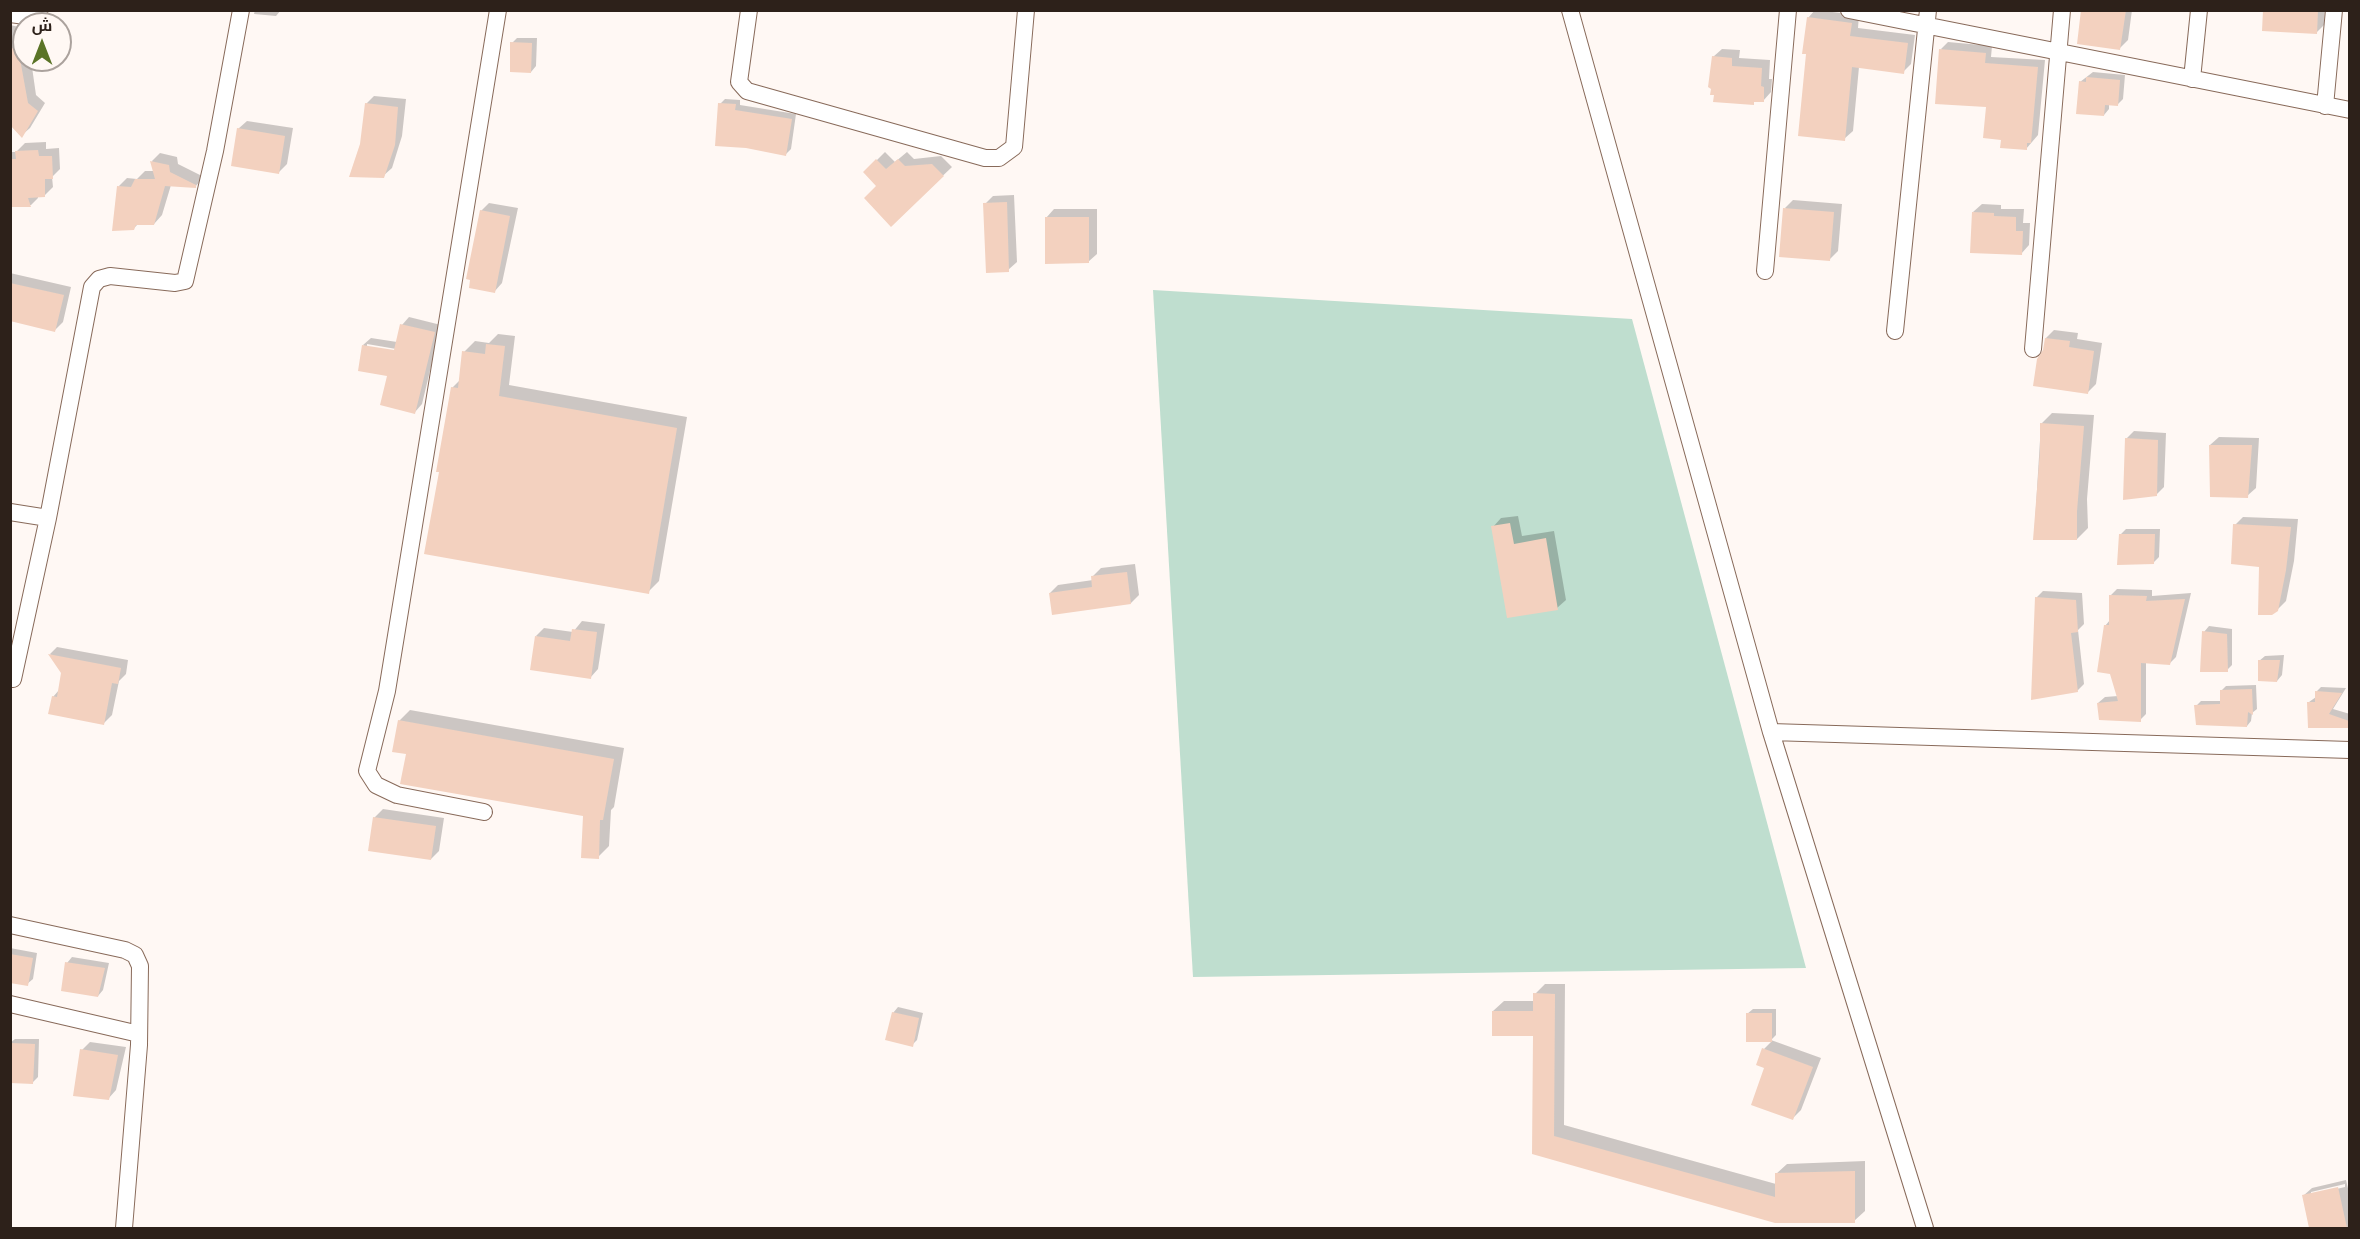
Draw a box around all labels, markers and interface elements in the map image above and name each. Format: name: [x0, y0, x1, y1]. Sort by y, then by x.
north arrow: [12, 12, 72, 72]
text: ش: [32, 16, 52, 35]

